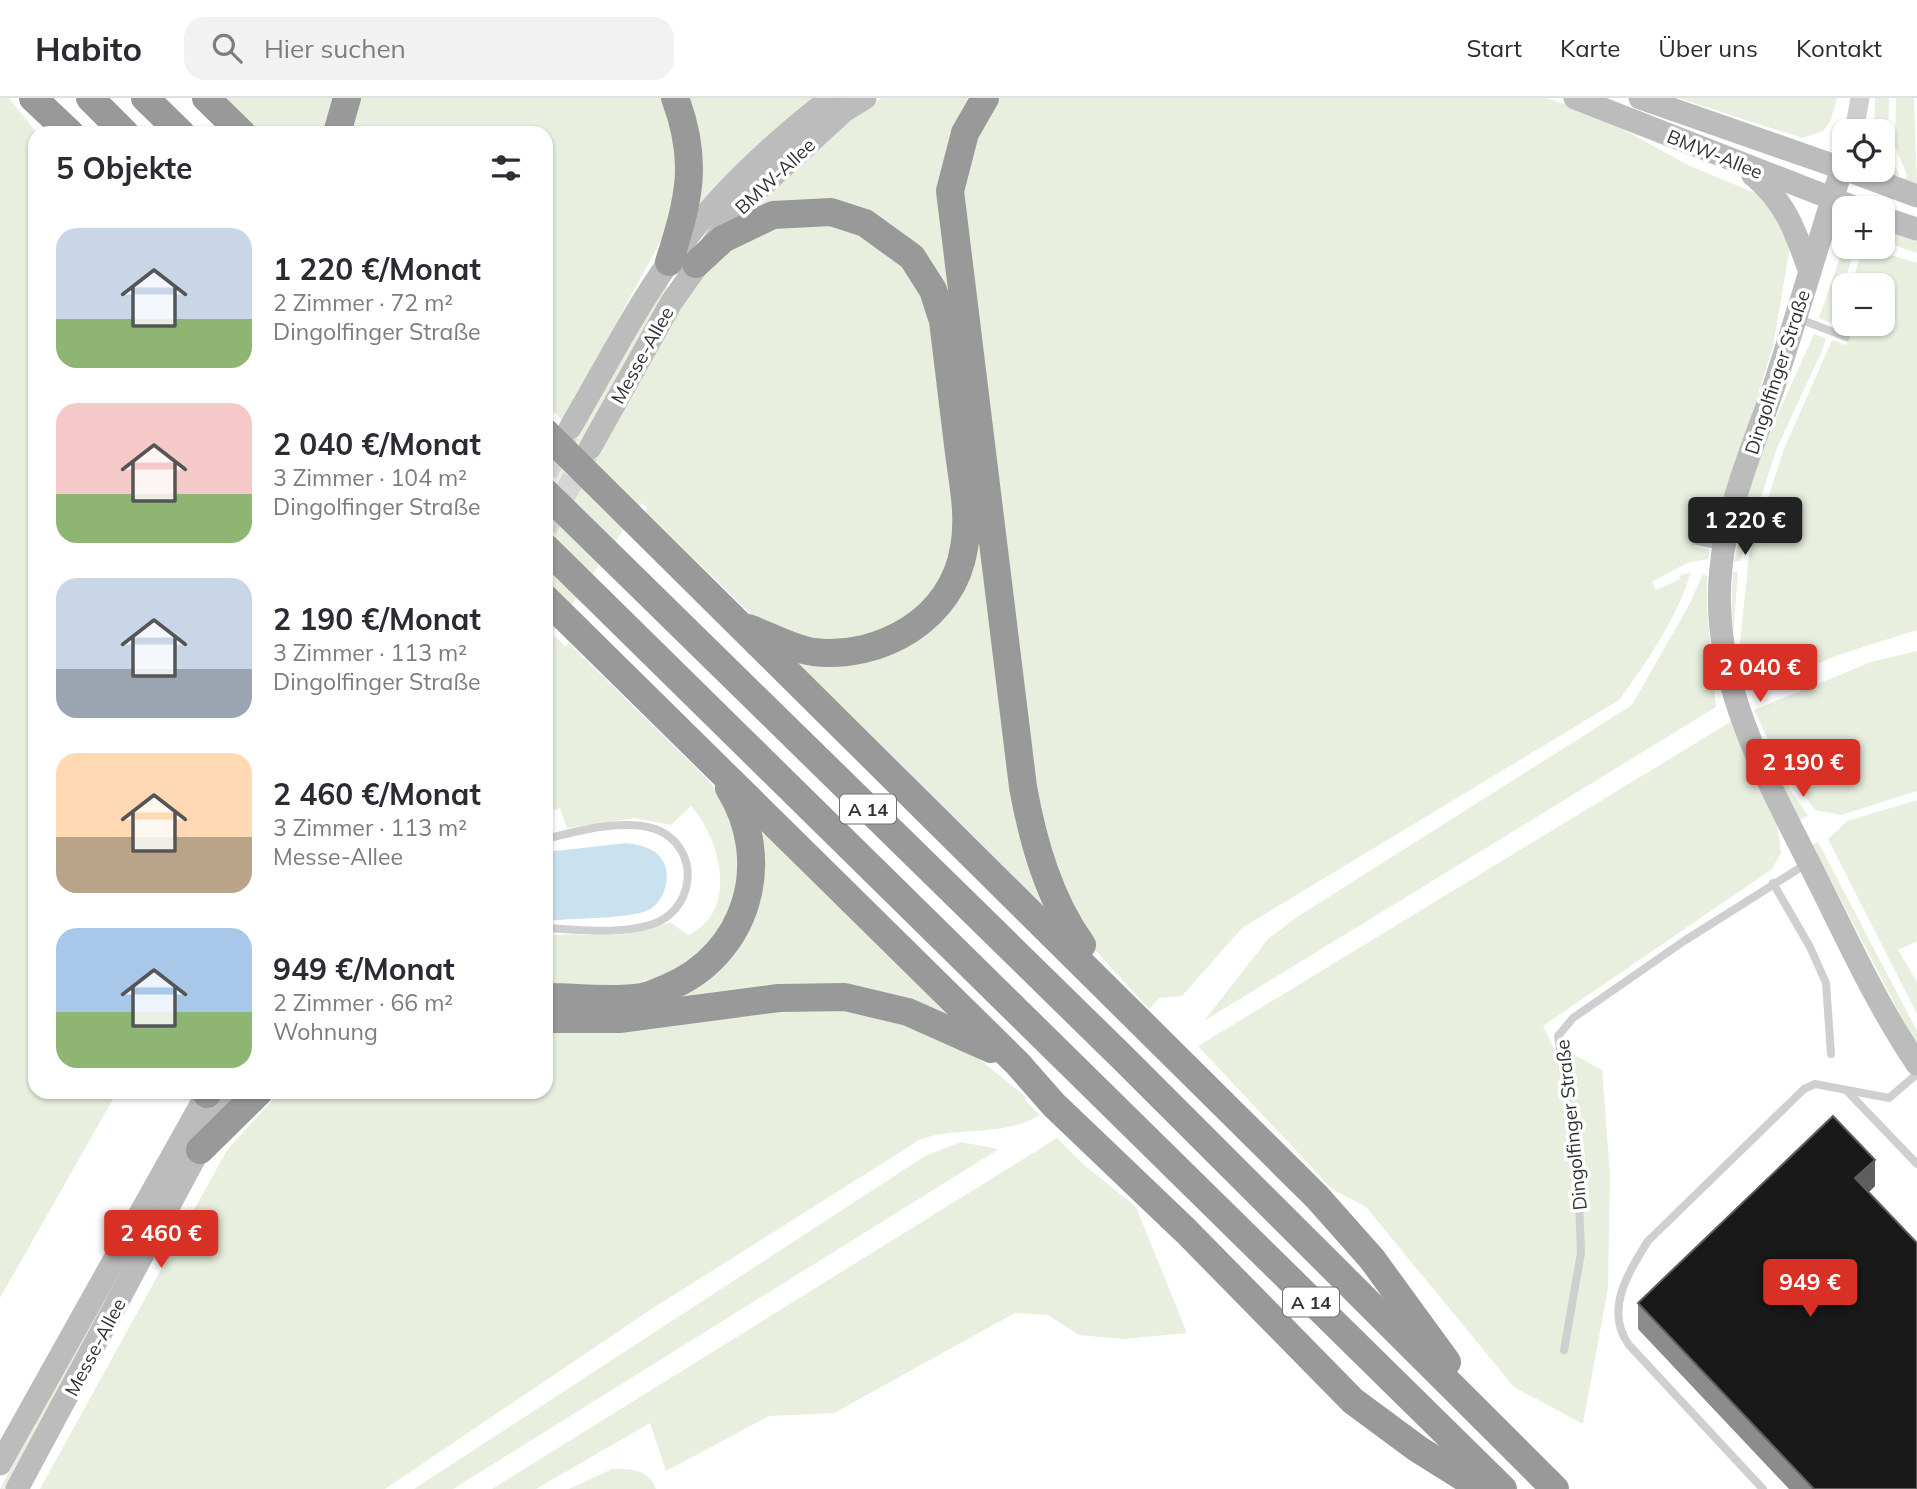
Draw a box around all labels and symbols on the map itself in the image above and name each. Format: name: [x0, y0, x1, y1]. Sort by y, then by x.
street label: BMW-Allee: [1664, 124, 1766, 184]
street label: BMW-Allee: [730, 133, 820, 219]
street label: Dingolfinger Straße: [1739, 287, 1815, 457]
street label: Messe-Allee: [605, 302, 679, 408]
pin: 1 220 €: [1680, 498, 1810, 557]
pin: 2 040 €: [1695, 644, 1825, 704]
pin: 2 190 €: [1738, 740, 1868, 799]
road number: A 14: [840, 794, 896, 824]
street label: Dingolfinger Straße: [1550, 1039, 1592, 1211]
pin: 2 460 €: [96, 1210, 226, 1270]
pin: 949 €: [1761, 1260, 1859, 1319]
road number: A 14: [1283, 1288, 1339, 1316]
street label: Messe-Allee: [59, 1294, 131, 1400]

